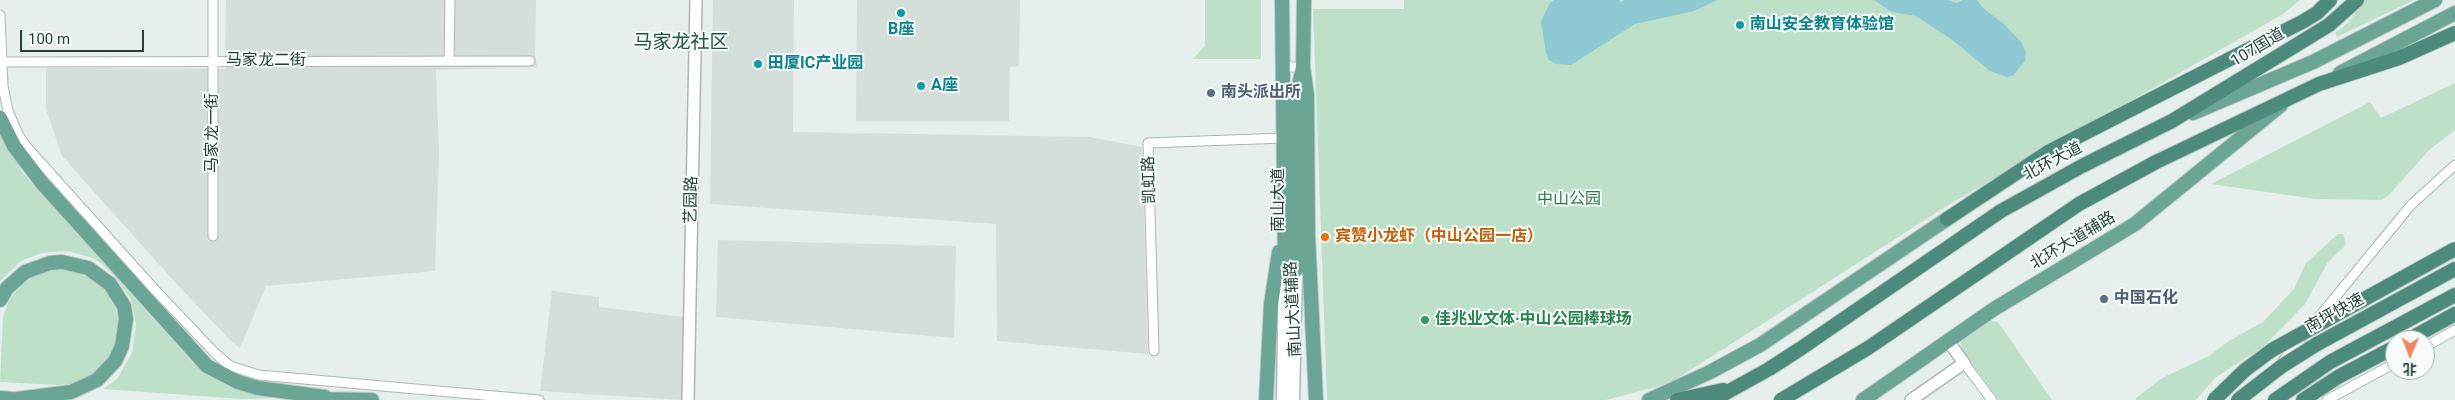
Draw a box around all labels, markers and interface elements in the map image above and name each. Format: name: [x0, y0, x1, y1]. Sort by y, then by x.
marker: B座: [895, 7, 907, 19]
place label: 南山安全教育体验馆: [1750, 15, 1894, 35]
marker: 南山安全教育体验馆: [1734, 19, 1746, 31]
scale bar: [22, 20, 146, 52]
place label: B座: [888, 20, 914, 40]
street label: 107国道: [2228, 25, 2288, 71]
text: 100 m: [28, 30, 70, 48]
district label: 马家龙社区: [634, 32, 728, 54]
street label: 马家龙二街: [226, 51, 306, 71]
place label: 田厦IC产业园: [768, 54, 863, 74]
marker: 田厦IC产业园: [752, 58, 764, 70]
place label: A座: [931, 76, 958, 96]
marker: A座: [915, 80, 927, 92]
place label: 南头派出所: [1221, 83, 1301, 103]
marker: 南头派出所: [1205, 87, 1217, 99]
street label: 马家龙一街: [203, 93, 223, 173]
street label: 北环大道: [2020, 139, 2086, 185]
street label: 凯虹路: [1140, 156, 1160, 204]
street label: 南山大道: [1269, 168, 1289, 232]
street label: 艺园路: [682, 176, 702, 224]
park label: 中山公园: [1537, 190, 1601, 210]
street label: 北环大道辅路: [2027, 208, 2119, 274]
place label: 宾赞小龙虾（中山公园一店）: [1335, 227, 1543, 247]
marker: 宾赞小龙虾（中山公园一店）: [1319, 231, 1331, 243]
street label: 南山大道辅路: [1282, 261, 1306, 357]
place label: 中国石化: [2114, 289, 2178, 309]
street label: 南坪快速: [2302, 290, 2368, 338]
marker: 中国石化: [2098, 293, 2110, 305]
place label: 佳兆业文体·中山公园棒球场: [1435, 310, 1632, 330]
marker: 佳兆业文体·中山公园棒球场: [1419, 314, 1431, 326]
north arrow: [2385, 330, 2435, 380]
text: 北: [2403, 361, 2417, 377]

